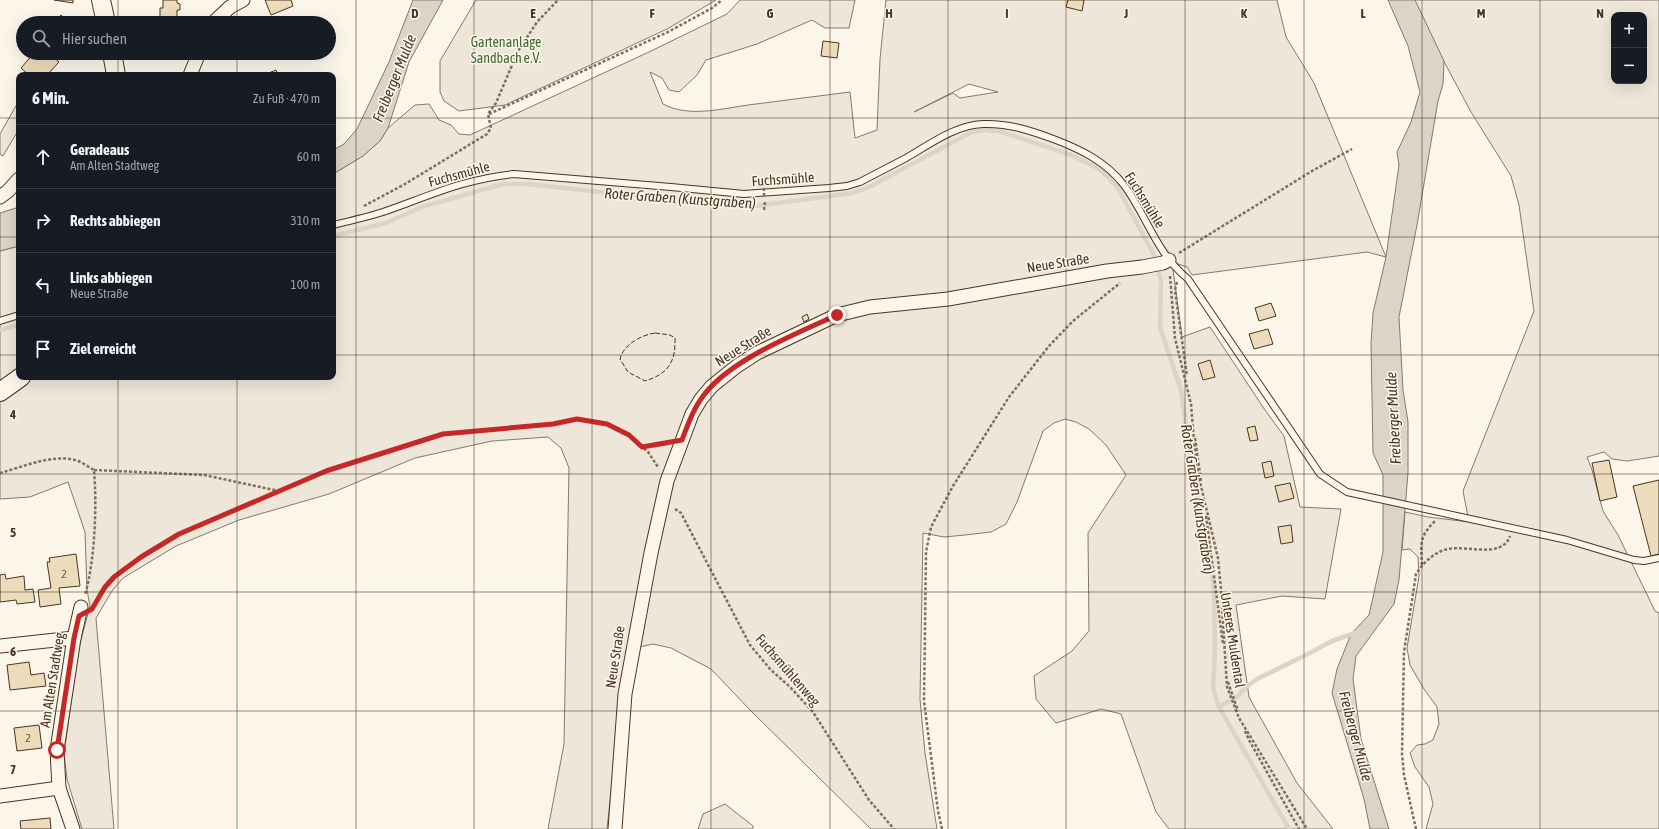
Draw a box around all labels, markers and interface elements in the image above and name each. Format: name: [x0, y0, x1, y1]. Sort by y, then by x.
text: D: [411, 6, 419, 21]
text: E: [530, 6, 536, 21]
text: F: [649, 6, 655, 21]
text: G: [767, 6, 774, 21]
text: H: [885, 6, 893, 21]
text: I: [1005, 6, 1009, 21]
text: J: [1123, 6, 1128, 21]
text: K: [1241, 6, 1248, 21]
text: L: [1360, 6, 1366, 21]
text: M: [1477, 6, 1486, 21]
text: N: [1596, 6, 1604, 21]
map controls: [1611, 12, 1647, 84]
button: +: [1611, 12, 1647, 48]
search box: [16, 16, 336, 60]
icon: search: [30, 27, 52, 49]
text: Hier suchen: [62, 30, 127, 47]
water label: Freiberger Mulde: [369, 32, 419, 124]
park label: Gartenanlage Sandbach e.V.: [471, 34, 541, 66]
button: −: [1611, 48, 1647, 84]
text: 6 Min.: [32, 88, 69, 108]
text: Zu Fuß · 470 m: [253, 91, 320, 106]
text: Geradeaus: [70, 141, 129, 158]
icon: ahead: [32, 146, 54, 168]
text: 60 m: [297, 149, 320, 164]
text: Am Alten Stadtweg: [70, 158, 159, 173]
street label: Fuchsmühle: [427, 158, 491, 190]
street label: Fuchsmühle: [751, 169, 815, 189]
street label: Fuchsmühle: [1122, 169, 1168, 231]
water label: Roter Graben (Kunstgraben): [604, 184, 756, 212]
icon: right: [32, 210, 54, 232]
text: Rechts abbiegen: [70, 212, 160, 229]
text: 310 m: [291, 213, 320, 228]
street label: Neue Straße: [1026, 250, 1090, 276]
text: Links abbiegen: [70, 269, 152, 286]
icon: left: [32, 274, 54, 296]
text: 100 m: [291, 277, 320, 292]
text: Neue Straße: [70, 286, 128, 301]
route end: [828, 306, 846, 324]
street label: Neue Straße: [712, 323, 774, 369]
icon: arrive: [32, 338, 54, 360]
text: Ziel erreicht: [70, 340, 136, 357]
water label: Freiberger Mulde: [1382, 371, 1404, 465]
text: 4: [9, 407, 16, 422]
water label: Roter Graben (Kunstgraben): [1178, 423, 1218, 575]
text: 5: [10, 525, 16, 540]
house number: 2: [61, 567, 67, 581]
street label: Unteres Muldental: [1218, 591, 1248, 689]
street label: Neue Straße: [602, 625, 628, 689]
street label: Am Alten Stadtweg: [37, 631, 67, 729]
street label: Fuchsmühlenweg: [752, 631, 824, 709]
text: 6: [10, 644, 16, 659]
water label: Freiberger Mulde: [1336, 689, 1376, 783]
house number: 2: [25, 731, 31, 745]
route start: [48, 741, 66, 759]
text: 7: [10, 762, 16, 777]

